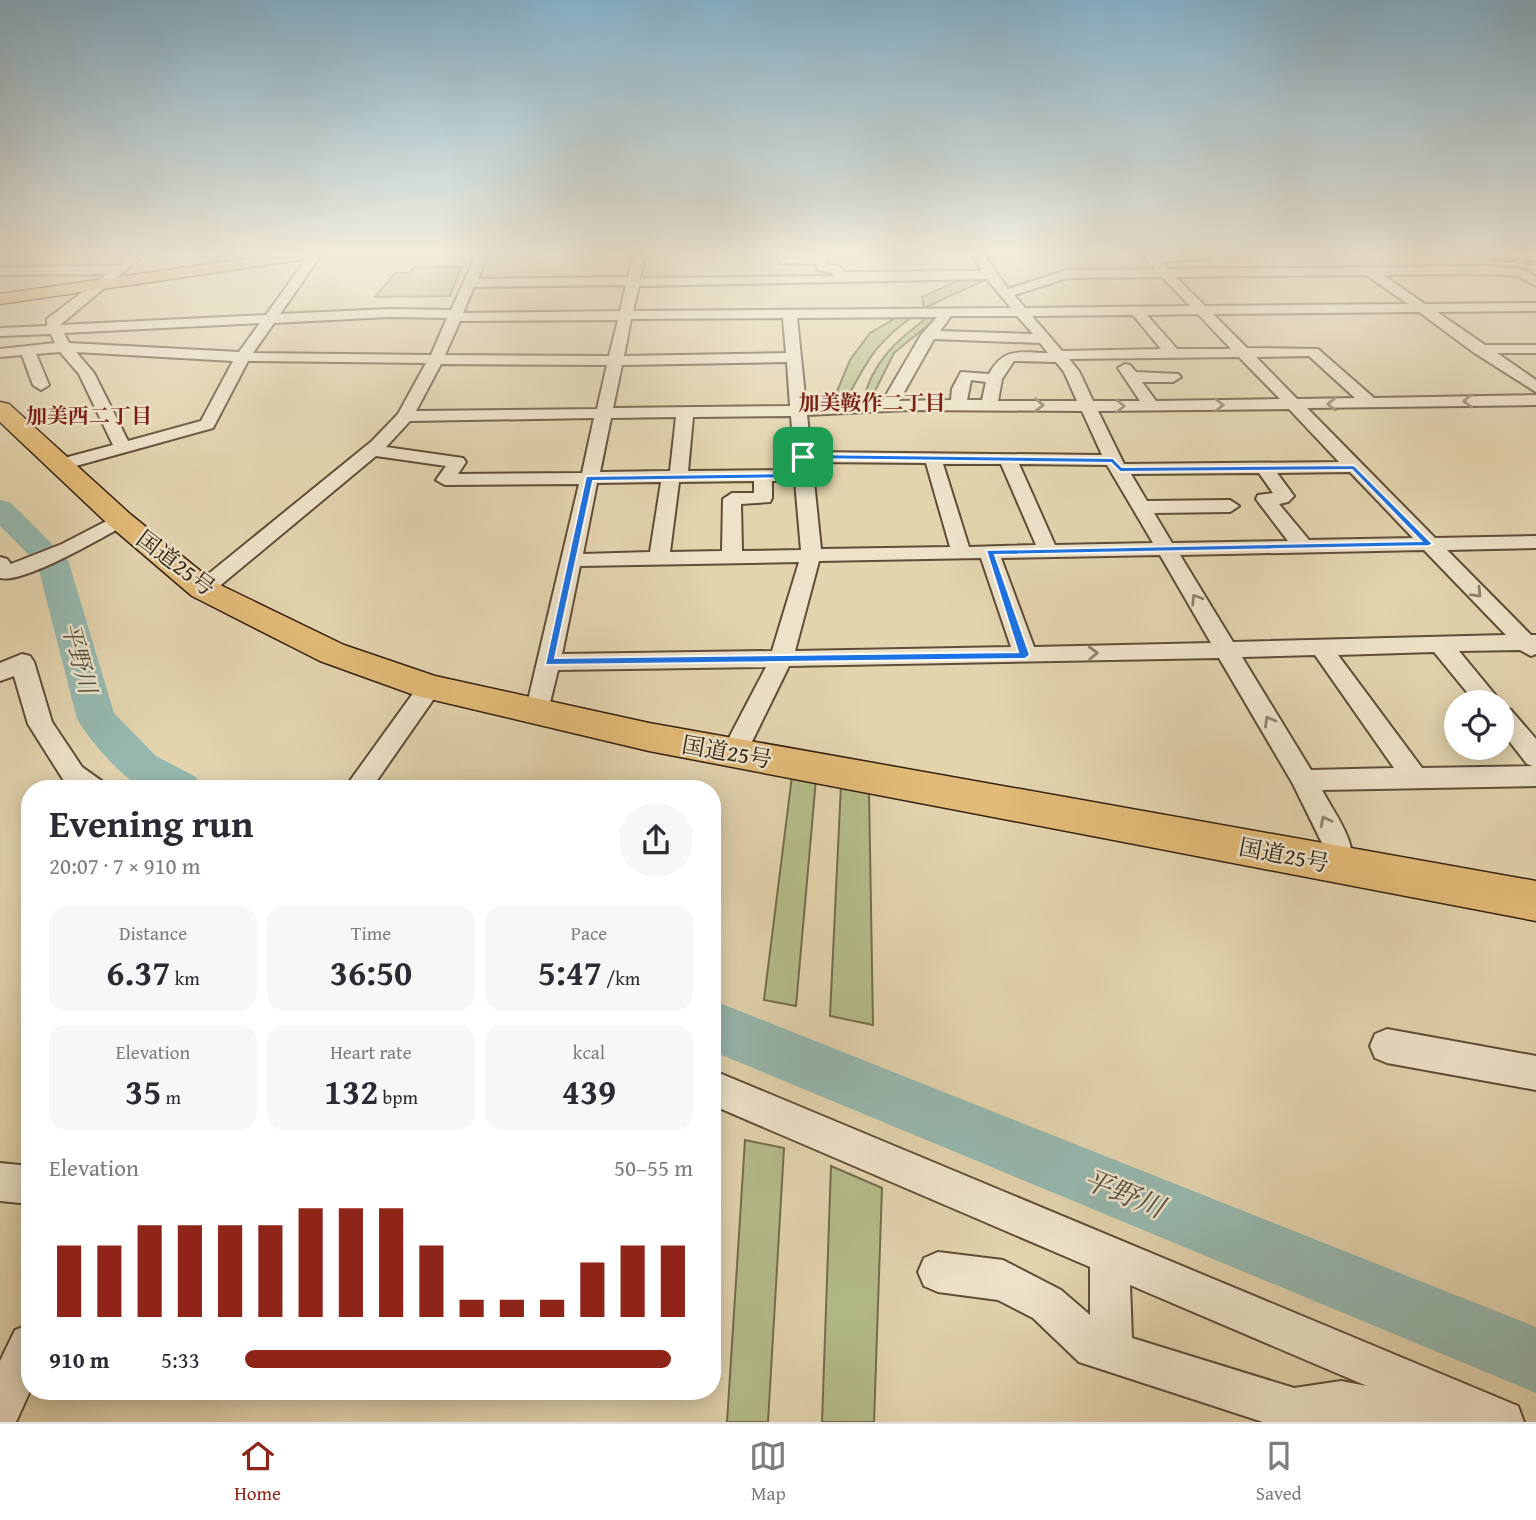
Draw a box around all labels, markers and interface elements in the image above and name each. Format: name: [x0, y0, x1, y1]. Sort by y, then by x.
district label: 加美鞍作二丁目: [799, 387, 946, 418]
one-way arrow: [1462, 394, 1473, 409]
one-way arrow: [1326, 396, 1337, 412]
one-way arrow: [1034, 397, 1045, 413]
one-way arrow: [1214, 397, 1225, 413]
one-way arrow: [1115, 398, 1125, 414]
district label: 加美西二丁目: [26, 400, 152, 431]
pin: [773, 427, 833, 487]
icon: arrive: [784, 438, 822, 476]
street label: 国道25号: [130, 522, 223, 603]
one-way arrow: [1468, 584, 1481, 597]
one-way arrow: [1192, 593, 1205, 606]
water label: 平野川: [53, 619, 106, 700]
one-way arrow: [1088, 645, 1099, 660]
map controls: [1444, 690, 1514, 760]
button: locate: [1444, 690, 1514, 760]
one-way arrow: [1264, 716, 1277, 729]
street label: 国道25号: [679, 727, 775, 776]
text: Evening run: [49, 795, 253, 851]
button: share: [619, 803, 693, 877]
one-way arrow: [1320, 816, 1333, 829]
street label: 国道25号: [1236, 830, 1332, 879]
text: 20:07 · 7 × 910 m: [49, 849, 201, 882]
text: Distance: [119, 919, 187, 947]
text: Time: [351, 919, 391, 947]
text: Pace: [571, 919, 607, 947]
text: 6.37: [106, 947, 170, 998]
text: 36:50: [330, 947, 412, 998]
text: 5:47: [538, 947, 602, 998]
text: km: [170, 964, 200, 992]
text: /km: [602, 964, 640, 992]
text: Elevation: [116, 1038, 190, 1066]
text: Heart rate: [330, 1038, 412, 1066]
text: kcal: [573, 1038, 605, 1066]
text: 35: [125, 1066, 161, 1117]
text: 132: [324, 1066, 378, 1117]
text: 439: [562, 1066, 616, 1117]
text: m: [161, 1083, 181, 1111]
text: bpm: [378, 1083, 418, 1111]
text: Elevation: [49, 1151, 139, 1184]
text: 50–55 m: [614, 1151, 693, 1184]
water label: 平野川: [1078, 1158, 1174, 1228]
text: 910 m: [49, 1343, 110, 1376]
text: 5:33: [161, 1343, 200, 1376]
tab: Home: [234, 1437, 281, 1507]
tab: Map: [749, 1437, 787, 1507]
tab: Saved: [1256, 1437, 1302, 1507]

